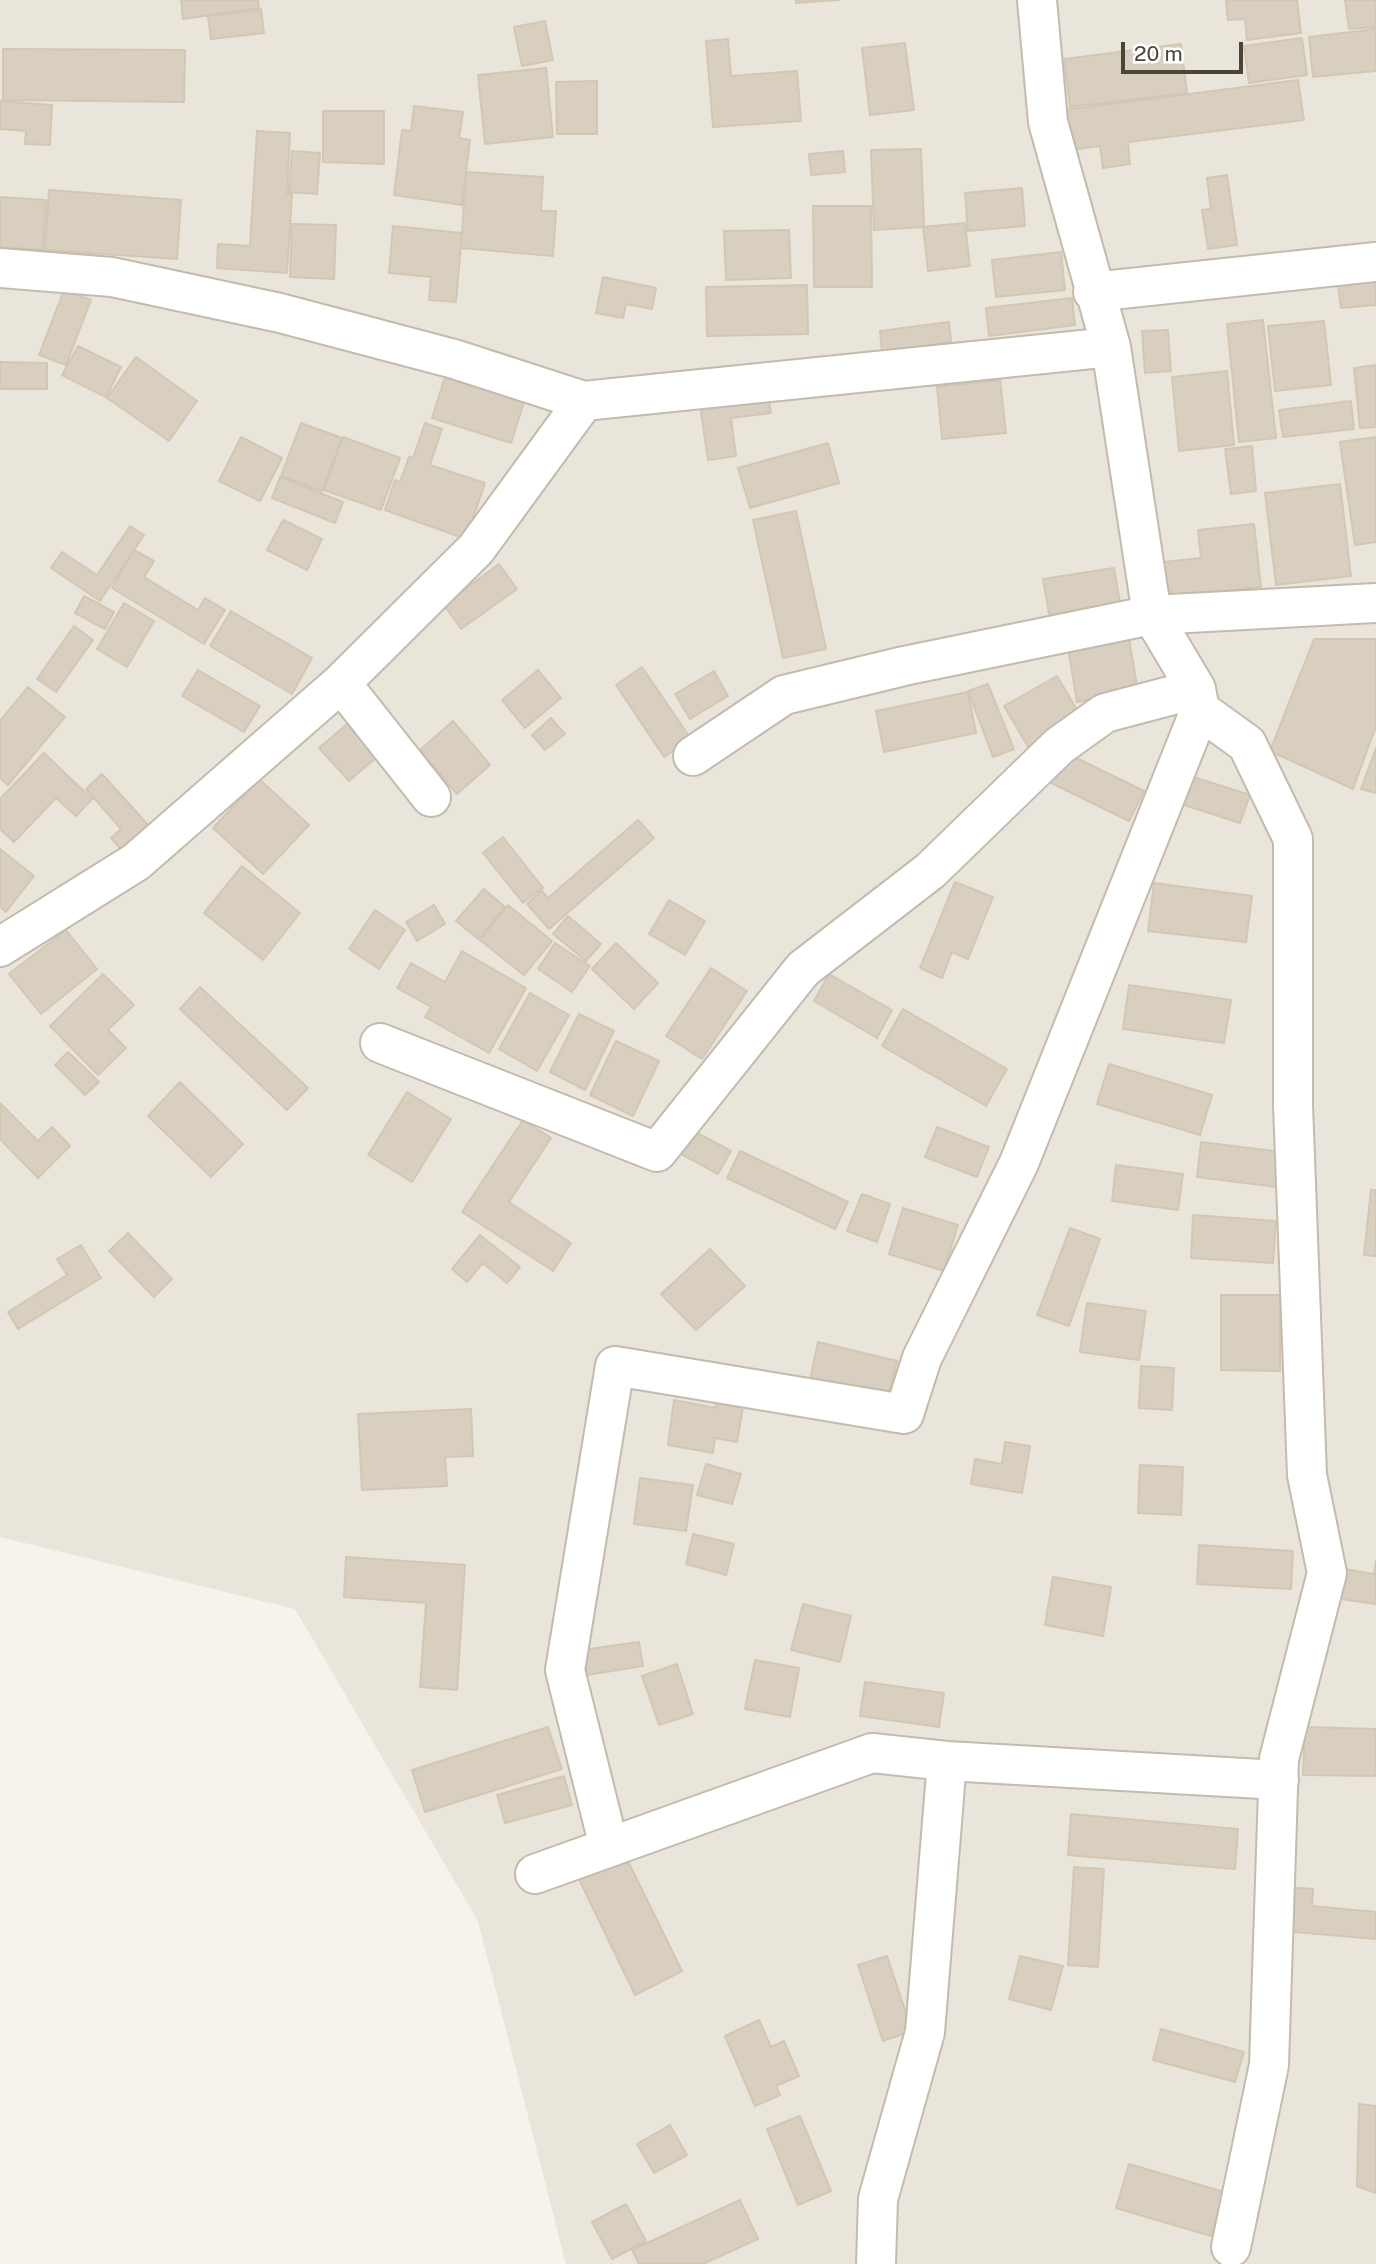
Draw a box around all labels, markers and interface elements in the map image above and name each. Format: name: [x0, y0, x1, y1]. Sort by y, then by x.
scale bar: [1124, 28, 1246, 72]
text: 20 m: [1134, 41, 1183, 66]

